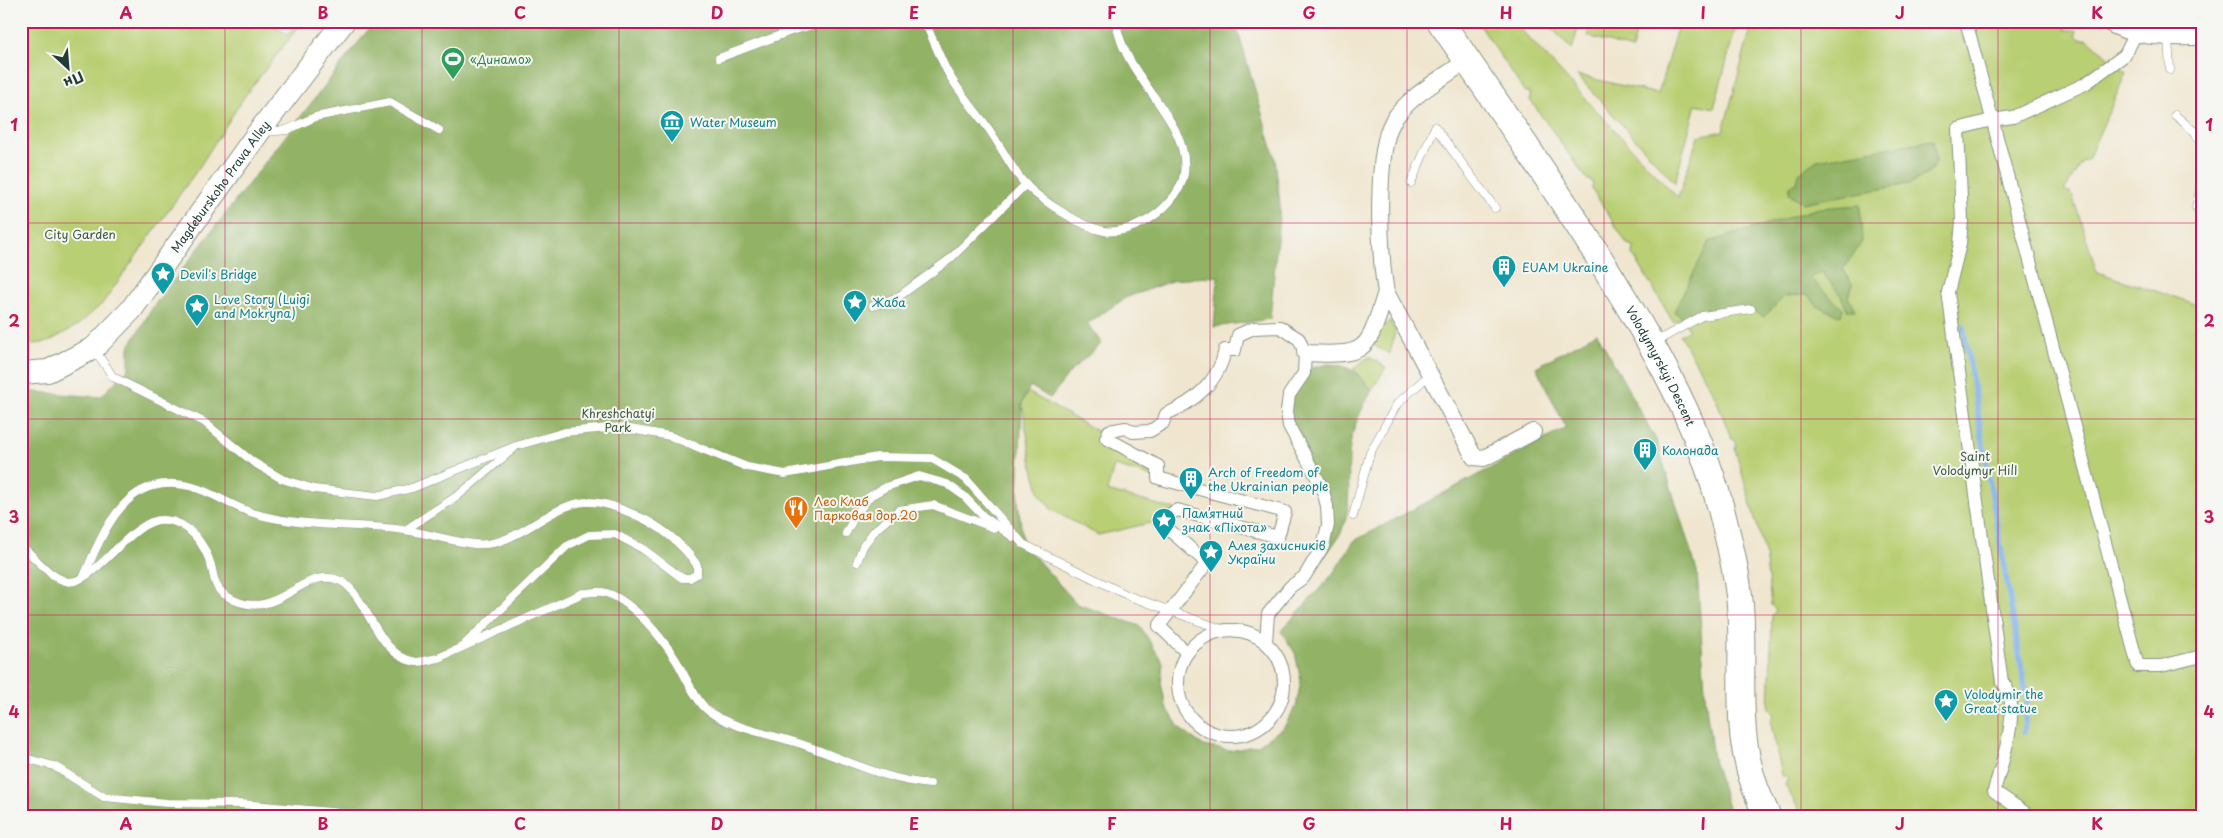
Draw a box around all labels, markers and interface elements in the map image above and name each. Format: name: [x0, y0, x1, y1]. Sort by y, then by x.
text: A: [120, 0, 133, 24]
text: B: [318, 0, 329, 24]
text: C: [514, 0, 526, 24]
text: D: [711, 0, 723, 24]
text: E: [909, 0, 919, 24]
text: F: [1107, 0, 1117, 24]
text: G: [1302, 0, 1316, 24]
text: H: [1500, 0, 1512, 24]
text: I: [1700, 0, 1706, 24]
text: J: [1895, 0, 1905, 24]
text: K: [2091, 0, 2103, 24]
north arrow: [42, 42, 92, 92]
sports icon: «Динамо»: [440, 46, 466, 80]
place label: «Динамо»: [470, 50, 531, 68]
text: Пн: [60, 66, 88, 94]
museum icon: Water Museum: [659, 109, 685, 143]
text: 1: [10, 112, 18, 136]
text: 1: [2205, 112, 2213, 136]
place label: Water Museum: [690, 113, 777, 131]
street label: Magdeburskoho Prava Alley: [166, 116, 274, 256]
park label: City Garden: [44, 225, 116, 243]
building icon: EUAM Ukraine: [1491, 254, 1517, 288]
place label: EUAM Ukraine: [1522, 258, 1609, 276]
place icon: Devil's Bridge: [150, 261, 176, 295]
place label: Devil's Bridge: [180, 265, 257, 283]
place icon: Жаба: [842, 289, 868, 323]
place label: Love Story (Luigi and Mokryna): [214, 290, 310, 322]
place icon: Love Story (Luigi and Mokryna): [184, 293, 210, 327]
place label: Жаба: [871, 293, 906, 311]
street label: Volodymyrskyi Descent: [1622, 302, 1700, 429]
text: 2: [8, 308, 20, 332]
text: 2: [2203, 308, 2215, 332]
park label: Khreshchatyi Park: [581, 404, 655, 436]
building icon: Колонада: [1632, 437, 1658, 471]
place label: Колонада: [1662, 441, 1719, 459]
park label: Saint Volodymyr Hill: [1933, 447, 2017, 479]
place label: Arch of Freedom of the Ukrainian people: [1208, 463, 1328, 495]
building icon: Arch of Freedom of the Ukrainian people: [1178, 466, 1204, 500]
place label: Лео Клаб Парковая дор.20: [814, 492, 917, 524]
restaurant icon: Лео Клаб Парковая дор.20: [783, 495, 809, 529]
text: 3: [9, 504, 19, 528]
place label: Памʼятний знак «Піхота»: [1181, 504, 1267, 536]
text: 3: [2204, 504, 2214, 528]
place icon: Памʼятний знак «Піхота»: [1151, 507, 1177, 541]
place label: Алея захисників України: [1228, 536, 1326, 568]
place icon: Алея захисників України: [1198, 539, 1224, 573]
place label: Volodymir the Great statue: [1964, 685, 2043, 717]
place icon: Volodymir the Great statue: [1933, 688, 1959, 722]
text: 4: [9, 699, 20, 723]
text: 4: [2204, 699, 2215, 723]
text: A: [120, 811, 133, 835]
text: B: [318, 811, 329, 835]
text: C: [514, 811, 526, 835]
text: D: [711, 811, 723, 835]
text: E: [909, 811, 919, 835]
text: F: [1107, 811, 1117, 835]
text: G: [1302, 811, 1316, 835]
text: H: [1500, 811, 1512, 835]
text: I: [1700, 811, 1706, 835]
text: J: [1895, 811, 1905, 835]
text: K: [2091, 811, 2103, 835]

